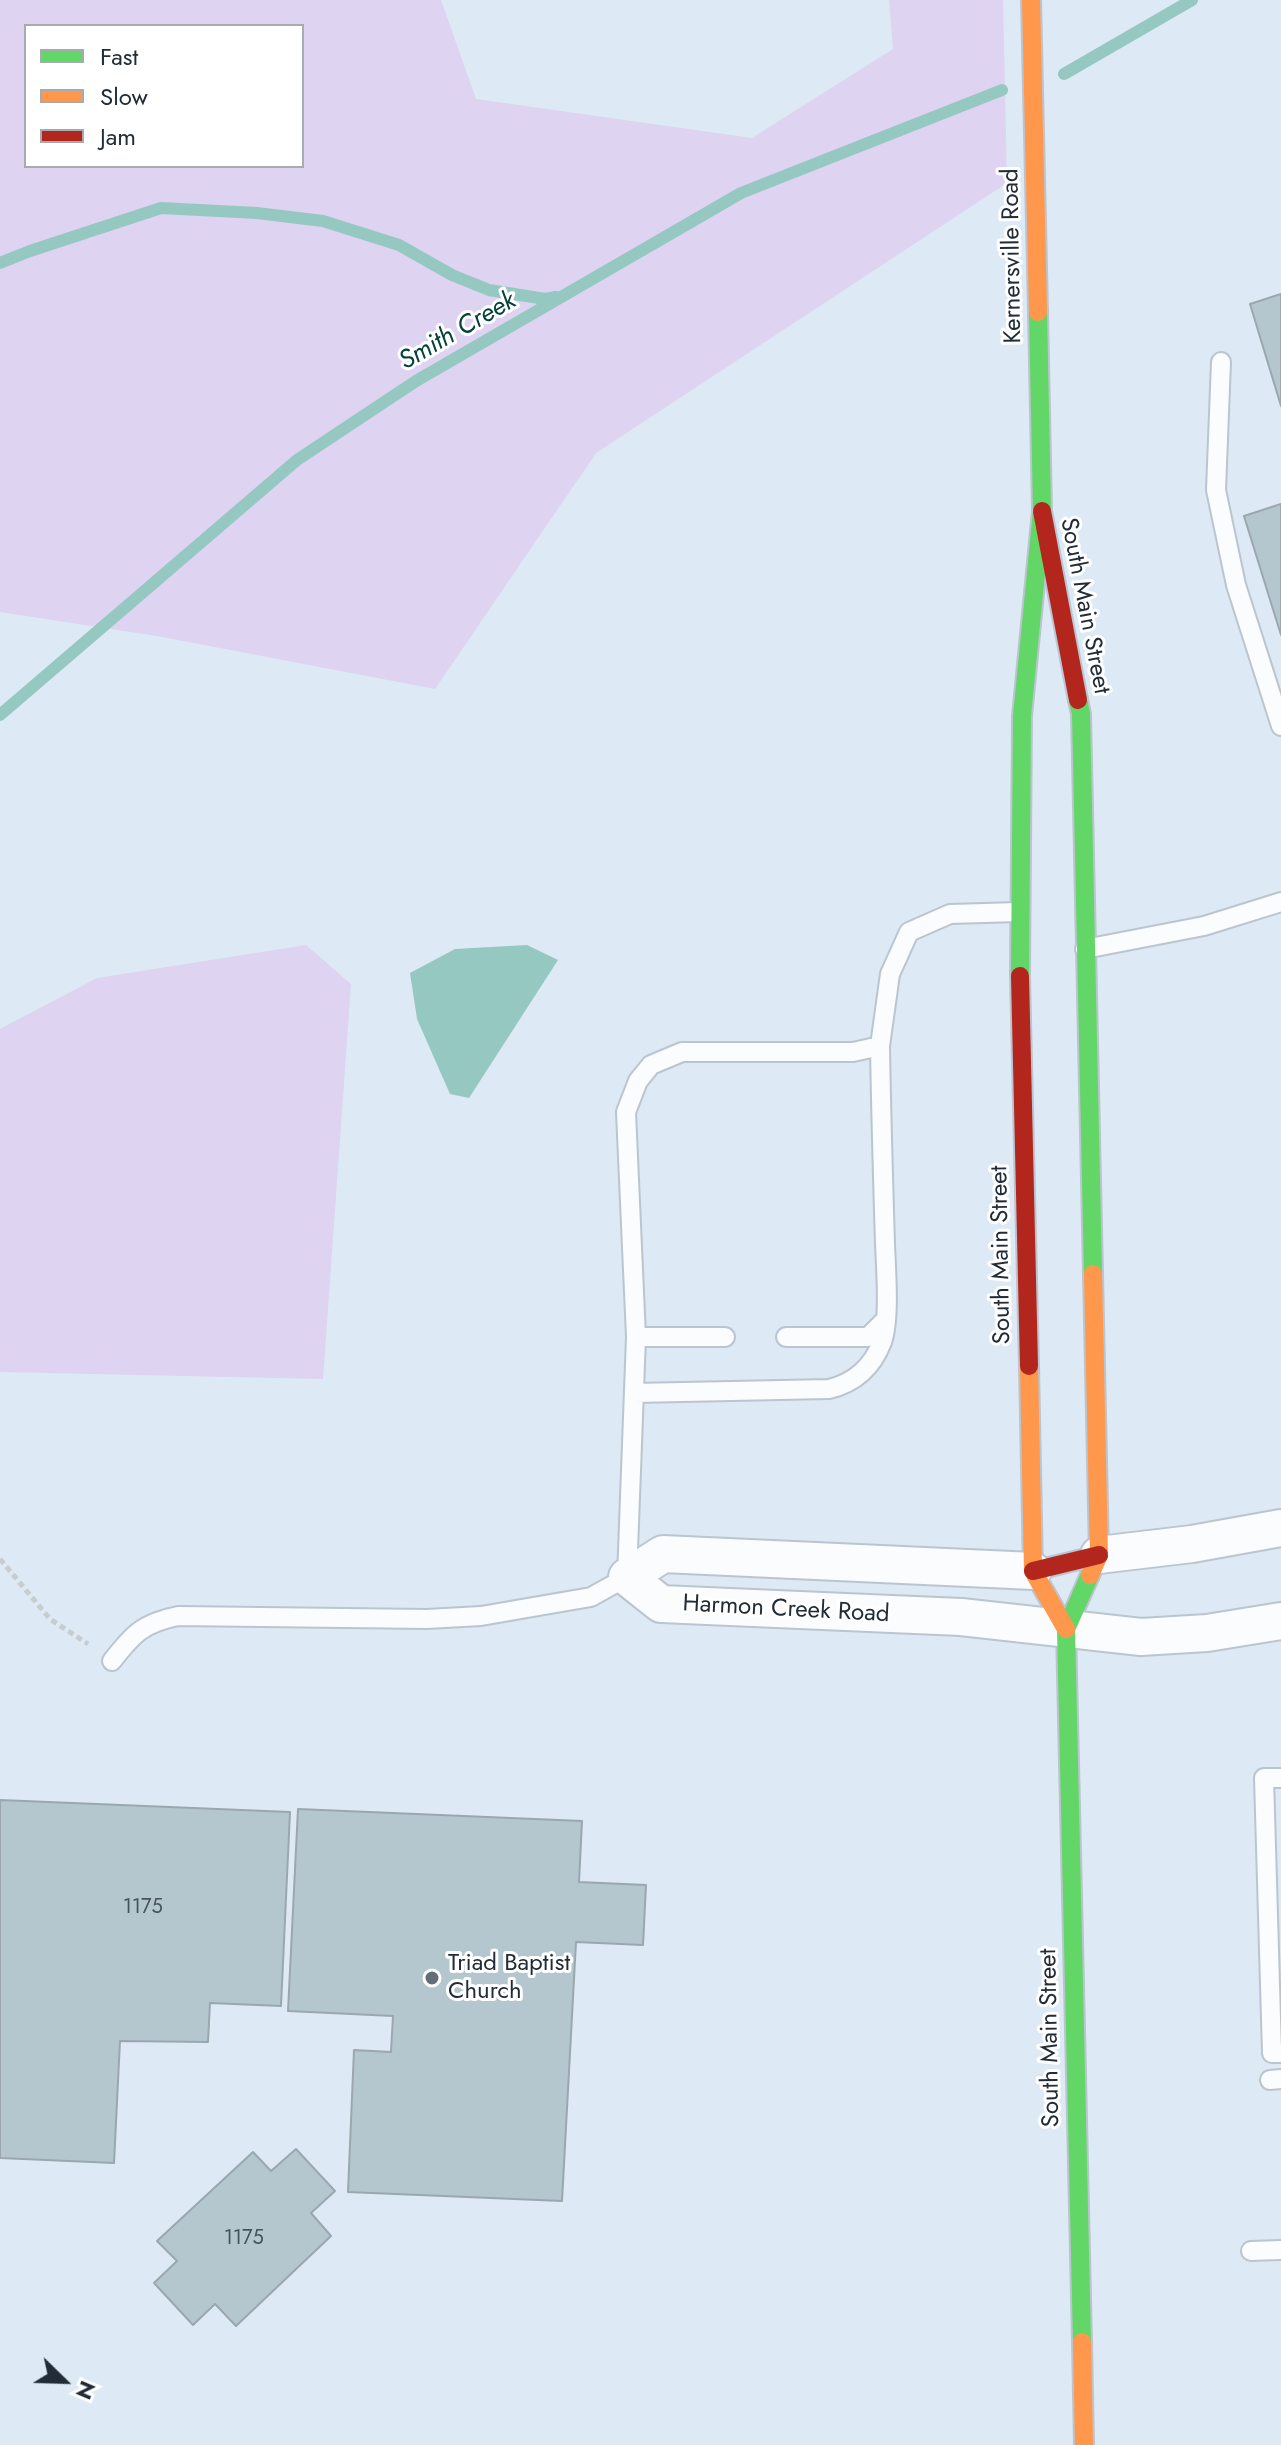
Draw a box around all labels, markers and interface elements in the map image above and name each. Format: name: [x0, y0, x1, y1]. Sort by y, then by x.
legend: [24, 24, 304, 168]
text: Fast: [100, 39, 138, 74]
text: Slow: [100, 79, 148, 114]
text: Jam: [100, 119, 136, 154]
street label: Kernersville Road: [997, 168, 1029, 344]
water label: Smith Creek: [394, 286, 522, 378]
street label: South Main Street: [1053, 516, 1115, 696]
street label: South Main Street: [986, 1165, 1018, 1345]
street label: Harmon Creek Road: [682, 1590, 890, 1630]
house number: 1175: [123, 1896, 163, 1920]
street label: South Main Street: [1035, 1948, 1067, 2128]
place label: Triad Baptist Church: [448, 1950, 570, 2006]
marker: Triad Baptist Church: [423, 1969, 441, 1987]
house number: 1175: [224, 2227, 264, 2251]
north arrow: [24, 2341, 104, 2421]
text: N: [68, 2376, 104, 2405]

